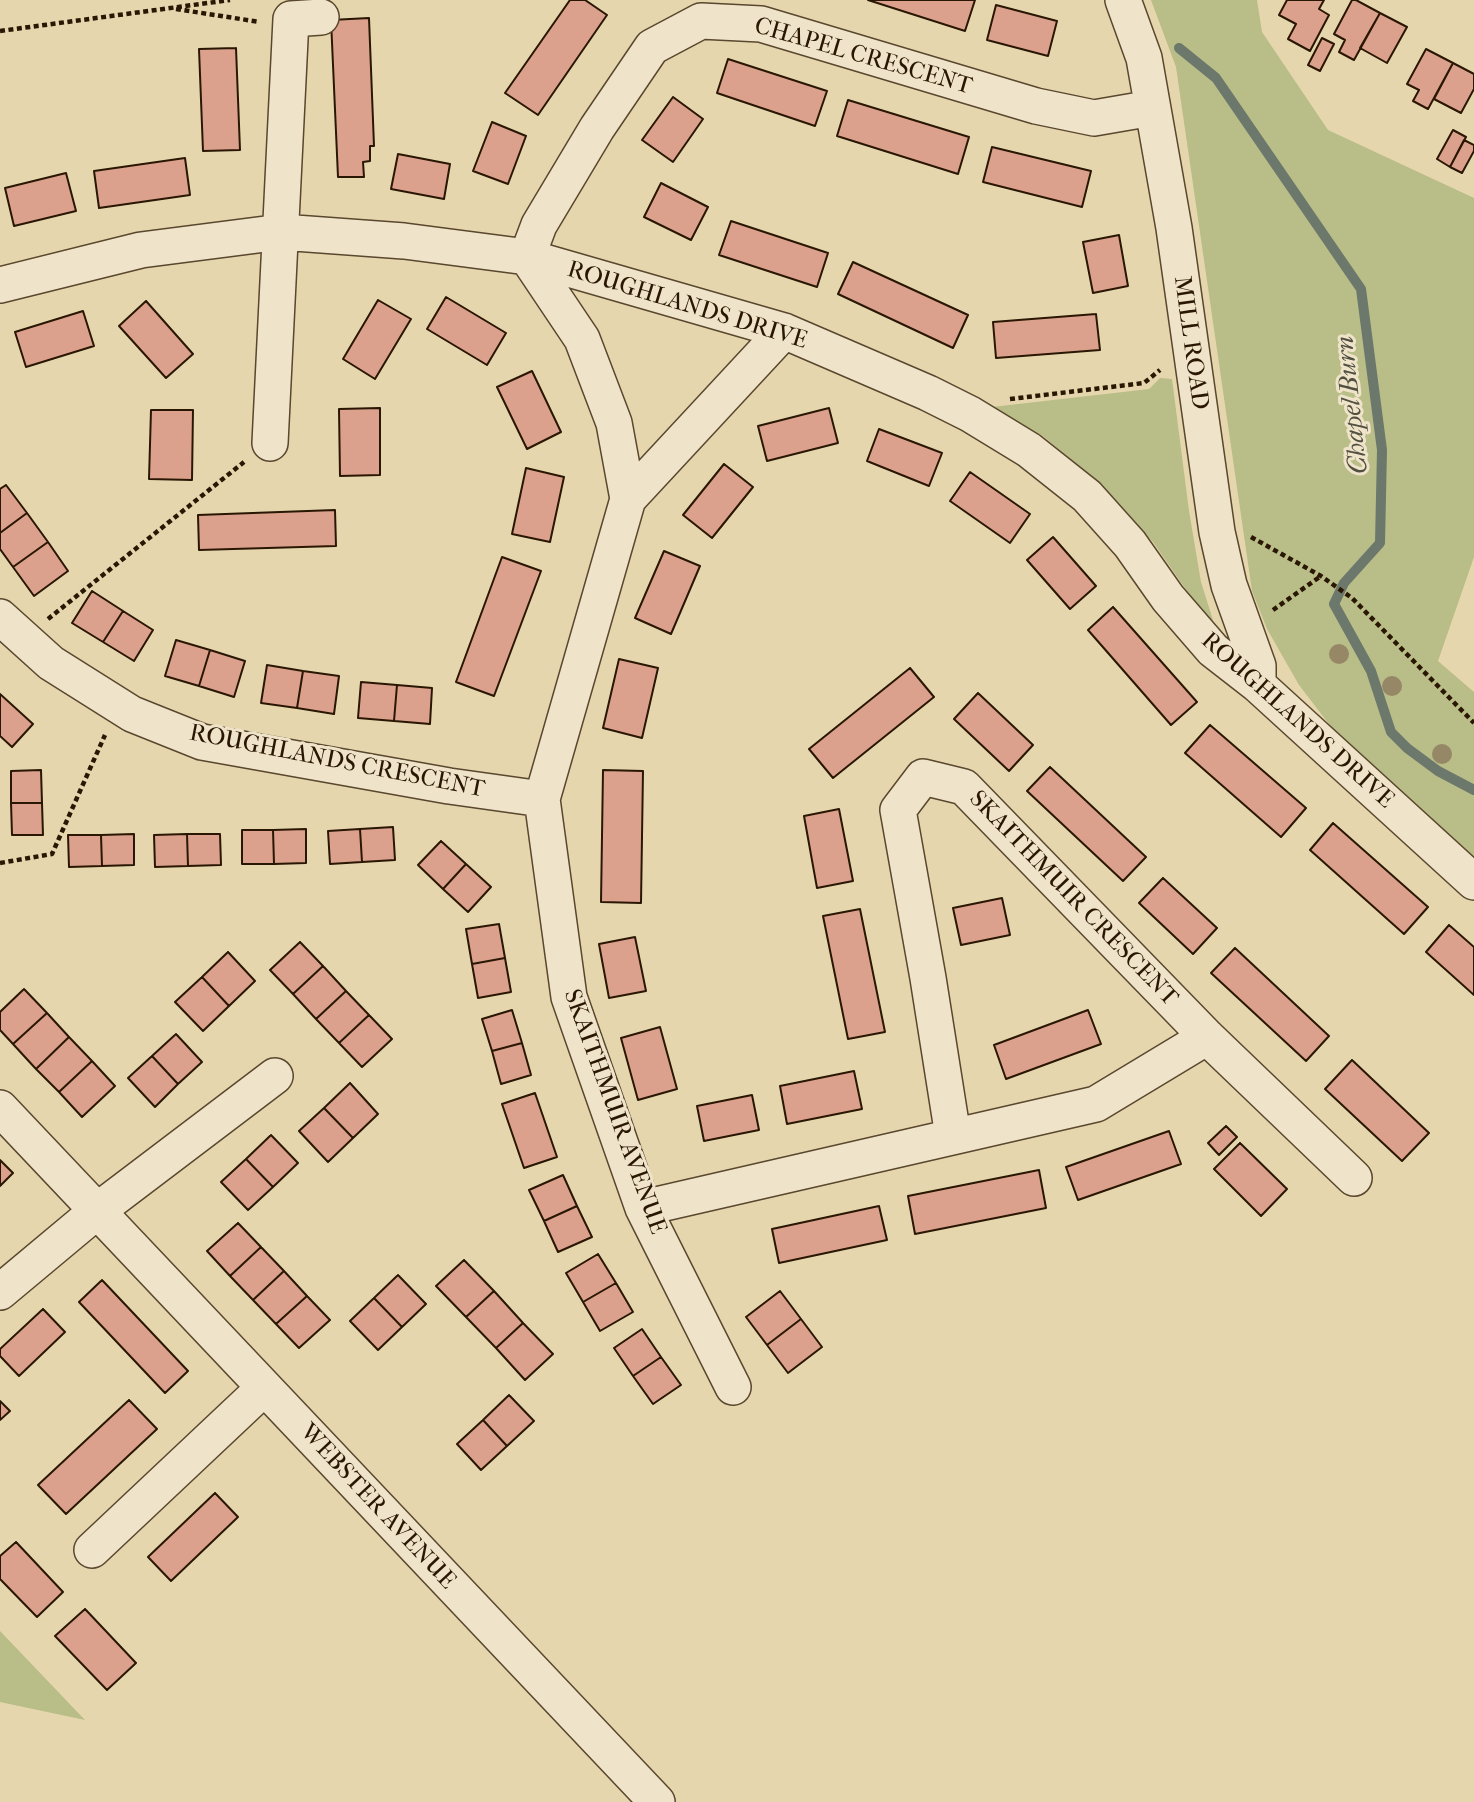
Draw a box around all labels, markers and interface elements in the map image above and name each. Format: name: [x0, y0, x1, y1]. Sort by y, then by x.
street label: CHAPEL CRESCENT: [751, 12, 975, 102]
street label: ROUGHLANDS DRIVE: [563, 256, 811, 356]
street label: MILL ROAD: [1166, 274, 1214, 412]
water label: Chapel Burn: [1330, 334, 1376, 476]
street label: ROUGHLANDS DRIVE: [1195, 627, 1399, 815]
street label: ROUGHLANDS CRESCENT: [187, 719, 487, 805]
street label: SKAITHMUIR CRESCENT: [963, 785, 1183, 1013]
street label: SKAITHMUIR AVENUE: [556, 986, 672, 1238]
street label: WEBSTER AVENUE: [293, 1418, 461, 1596]

